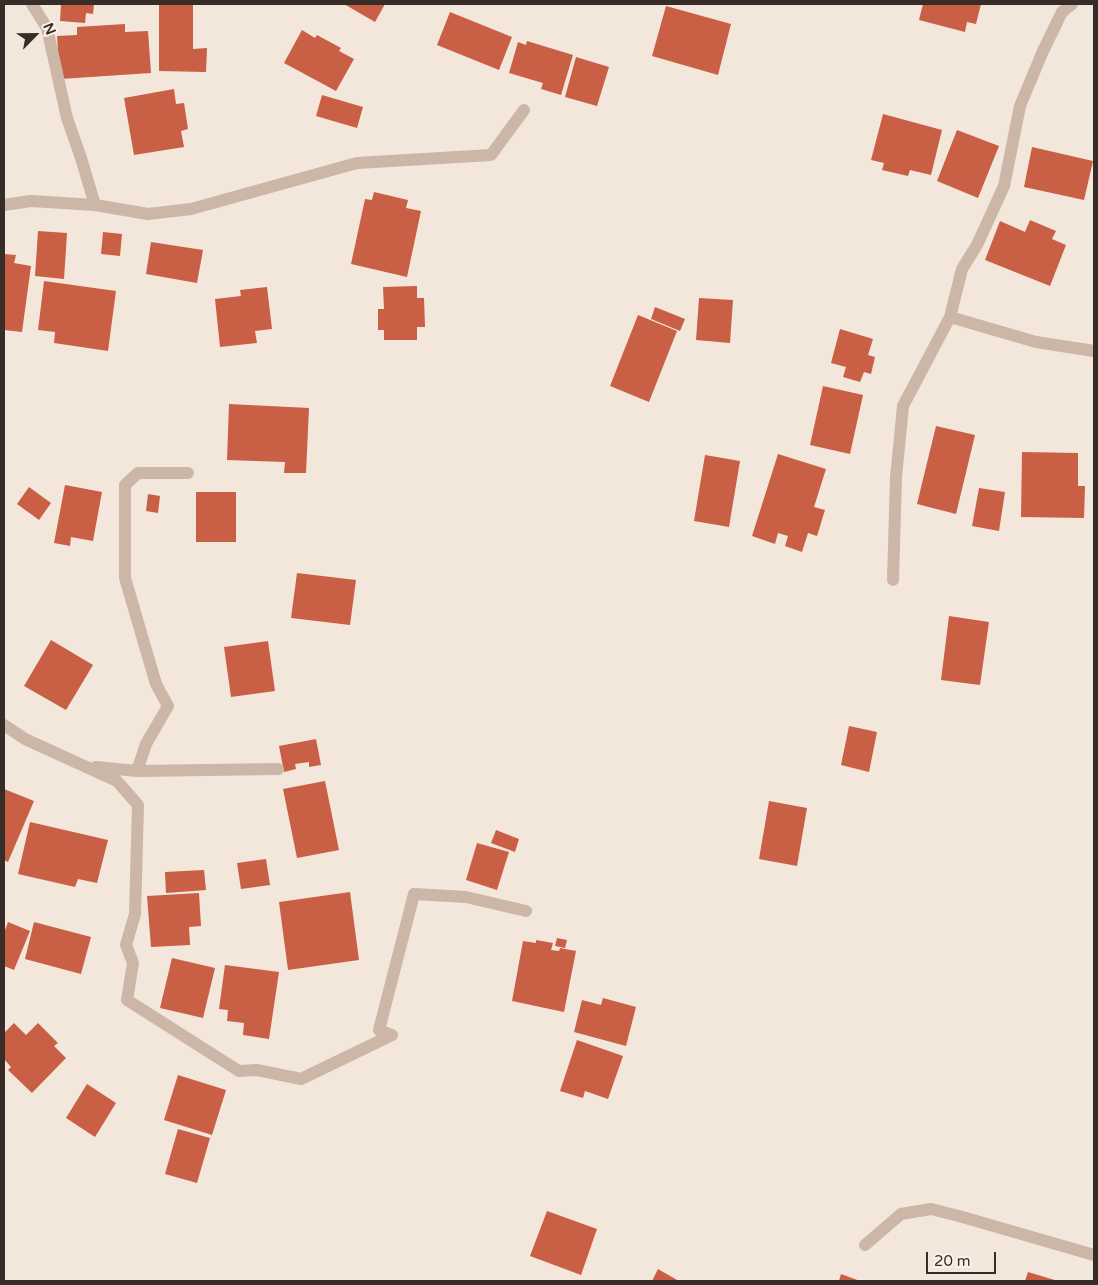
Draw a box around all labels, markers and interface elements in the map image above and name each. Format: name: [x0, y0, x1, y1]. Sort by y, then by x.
north arrow: [10, 10, 60, 60]
text: N: [39, 20, 59, 37]
scale bar: [928, 1242, 998, 1274]
text: 20 m: [934, 1252, 971, 1270]

